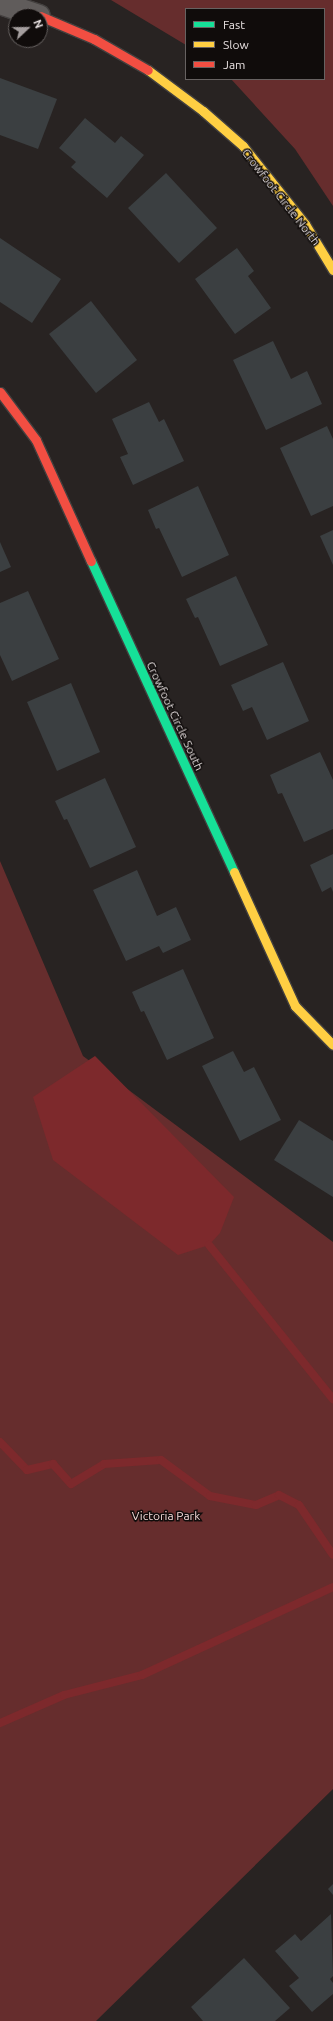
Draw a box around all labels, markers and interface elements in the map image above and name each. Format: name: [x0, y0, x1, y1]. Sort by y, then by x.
north arrow: [8, 8, 48, 48]
legend: [185, 8, 325, 80]
text: N: [31, 18, 45, 30]
text: Fast: [223, 18, 245, 31]
text: Slow: [223, 38, 249, 51]
text: Jam: [223, 58, 245, 71]
street label: Crowfoot Circle North: [239, 146, 323, 248]
street label: Crowfoot Circle South: [143, 659, 207, 773]
park label: Victoria Park: [132, 1509, 200, 1523]

